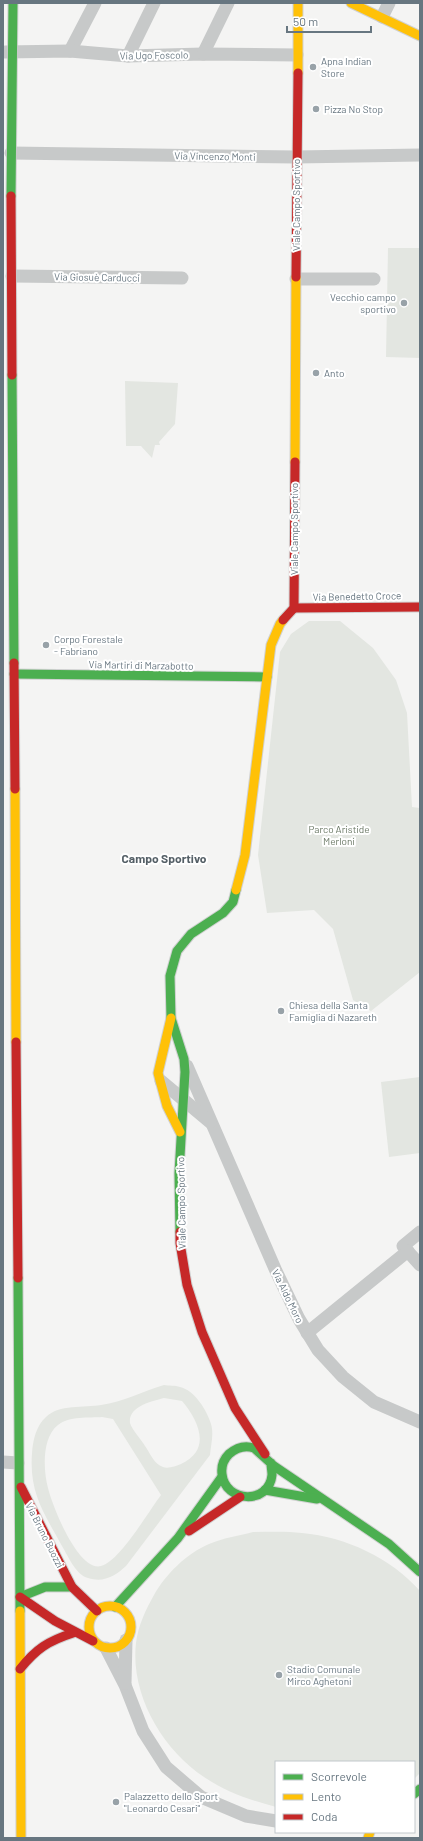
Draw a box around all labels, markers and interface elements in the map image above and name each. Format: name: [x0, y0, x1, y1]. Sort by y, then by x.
scale bar: [287, 8, 371, 34]
text: 50 m: [293, 14, 318, 28]
street label: Via Ugo Foscolo: [120, 48, 188, 62]
place label: Apna Indian Store: [321, 55, 372, 79]
marker: Apna Indian Store: [308, 62, 318, 72]
place label: Pizza No Stop: [324, 103, 383, 115]
marker: Pizza No Stop: [311, 104, 321, 114]
street label: Via Vincenzo Monti: [174, 149, 256, 163]
street label: Viale Campo Sportivo: [290, 159, 302, 251]
street label: Via Giosuè Carducci: [54, 270, 140, 284]
place label: Vecchio campo sportivo: [330, 291, 396, 315]
marker: Vecchio campo sportivo: [399, 298, 409, 308]
place label: Anto: [324, 367, 344, 379]
marker: Anto: [311, 368, 321, 378]
street label: Viale Campo Sportivo: [288, 483, 300, 575]
street label: Via Benedetto Croce: [313, 589, 401, 603]
place label: Corpo Forestale - Fabriano: [54, 633, 123, 657]
marker: Corpo Forestale - Fabriano: [41, 640, 51, 650]
street label: Via Martiri di Marzabotto: [88, 658, 194, 672]
park label: Parco Aristide Merloni: [308, 823, 370, 847]
district label: Campo Sportivo: [122, 851, 207, 865]
place label: Chiesa della Santa Famiglia di Nazareth: [289, 999, 377, 1023]
marker: Chiesa della Santa Famiglia di Nazareth: [276, 1006, 286, 1016]
street label: Viale Campo Sportivo: [174, 1157, 188, 1249]
street label: Via Aldo Moro: [270, 1267, 306, 1325]
street label: Via Bruno Buozzi: [23, 1500, 67, 1570]
place label: Stadio Comunale Mirco Aghetoni: [287, 1663, 360, 1687]
marker: Stadio Comunale Mirco Aghetoni: [274, 1670, 284, 1680]
legend: [275, 1761, 415, 1833]
text: Scorrevole: [311, 1769, 367, 1783]
text: Lento: [311, 1789, 341, 1803]
place label: Palazzetto dello Sport "Leonardo Cesari": [124, 1790, 219, 1814]
marker: Palazzetto dello Sport "Leonardo Cesari": [111, 1797, 121, 1807]
text: Coda: [311, 1809, 338, 1823]

